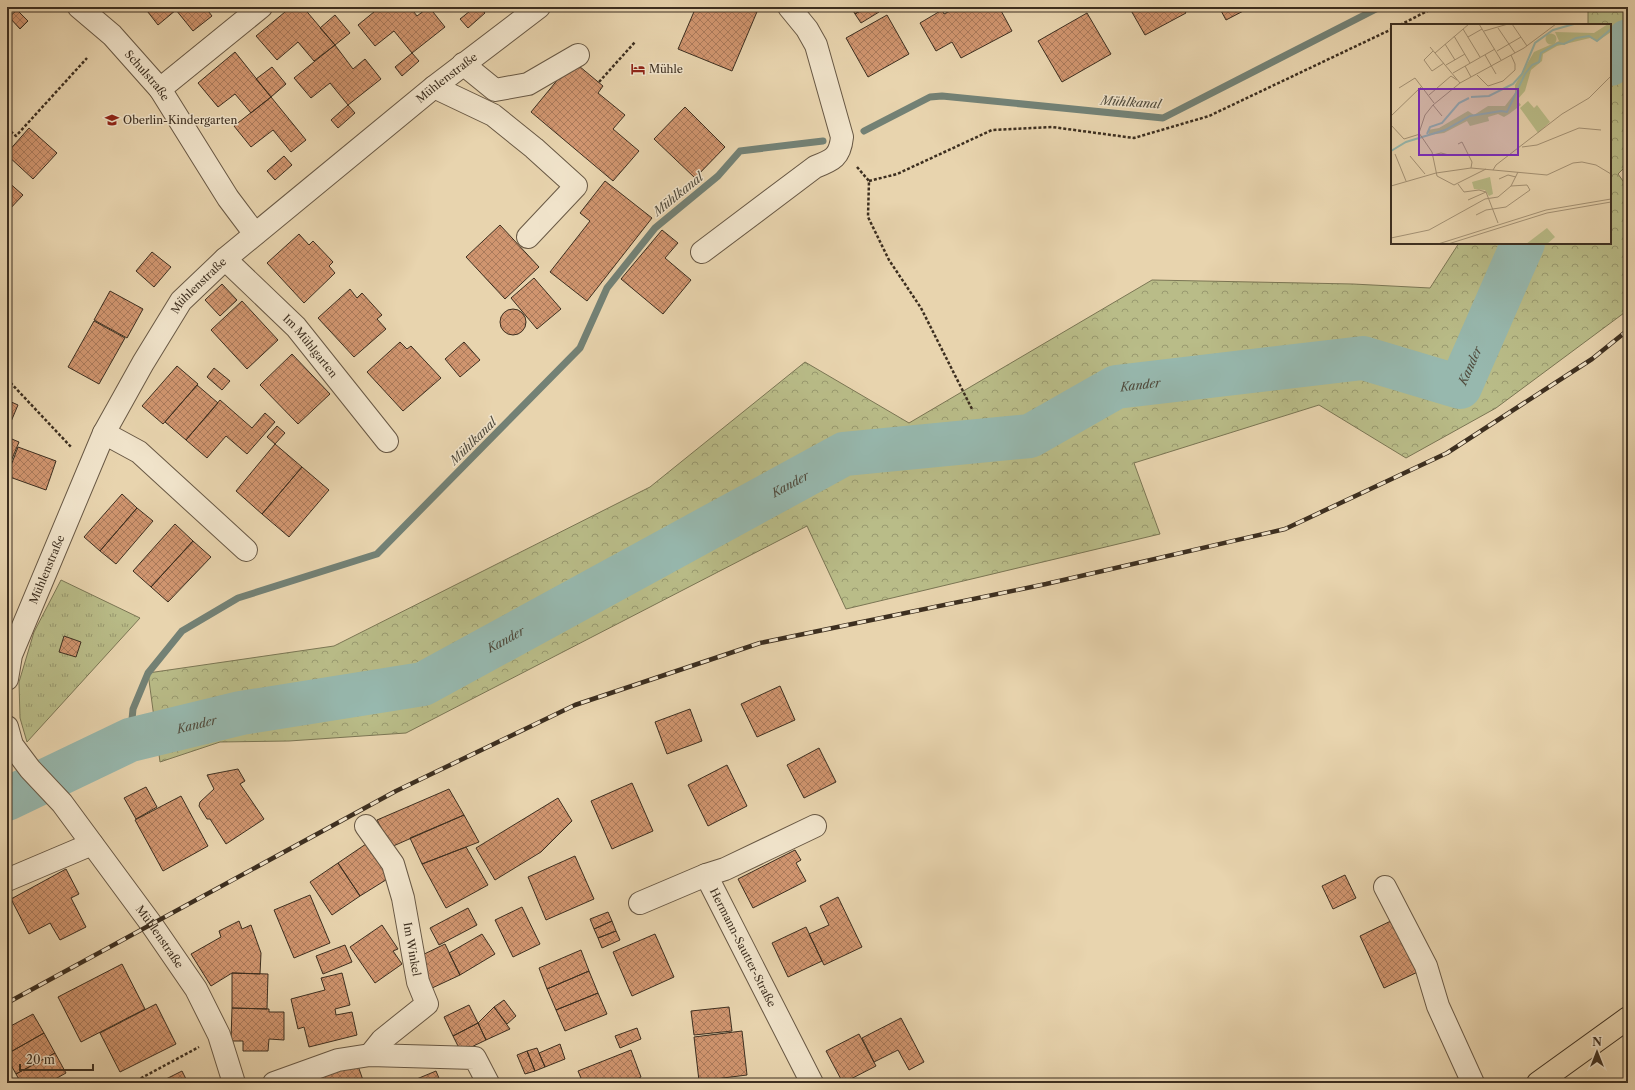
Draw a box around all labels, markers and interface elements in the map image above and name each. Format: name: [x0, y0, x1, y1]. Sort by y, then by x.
inset map: [1391, 24, 1611, 244]
street label: Schulstraße: [122, 47, 173, 103]
street label: Mühlenstraße: [413, 50, 480, 106]
hotel icon: Mühle: [630, 61, 646, 77]
place label: Mühle: [649, 62, 683, 76]
water label: Mühlkanal: [1098, 92, 1163, 112]
school or university icon: Oberlin-Kindergarten: [104, 112, 120, 128]
place label: Oberlin-Kindergarten: [123, 113, 237, 127]
water label: Mühlkanal: [648, 168, 707, 220]
street label: Mühlenstraße: [168, 255, 229, 316]
street label: Im Mühlgarten: [280, 311, 341, 381]
water label: Kander: [1454, 343, 1485, 388]
water label: Kander: [1118, 374, 1163, 394]
water label: Mühlkanal: [445, 414, 500, 469]
water label: Kander: [768, 467, 813, 500]
street label: Mühlenstraße: [26, 533, 67, 606]
water label: Kander: [483, 622, 528, 656]
water label: Kander: [174, 711, 219, 736]
street label: Hermann-Sautter-Straße: [707, 885, 779, 1009]
street label: Mühlenstraße: [133, 902, 187, 971]
street label: Im Winkel: [400, 921, 424, 978]
north arrow: [1577, 1032, 1617, 1072]
text: N: [1592, 1035, 1602, 1049]
scale bar: [20, 1046, 93, 1072]
text: 20 m: [26, 1052, 55, 1067]

